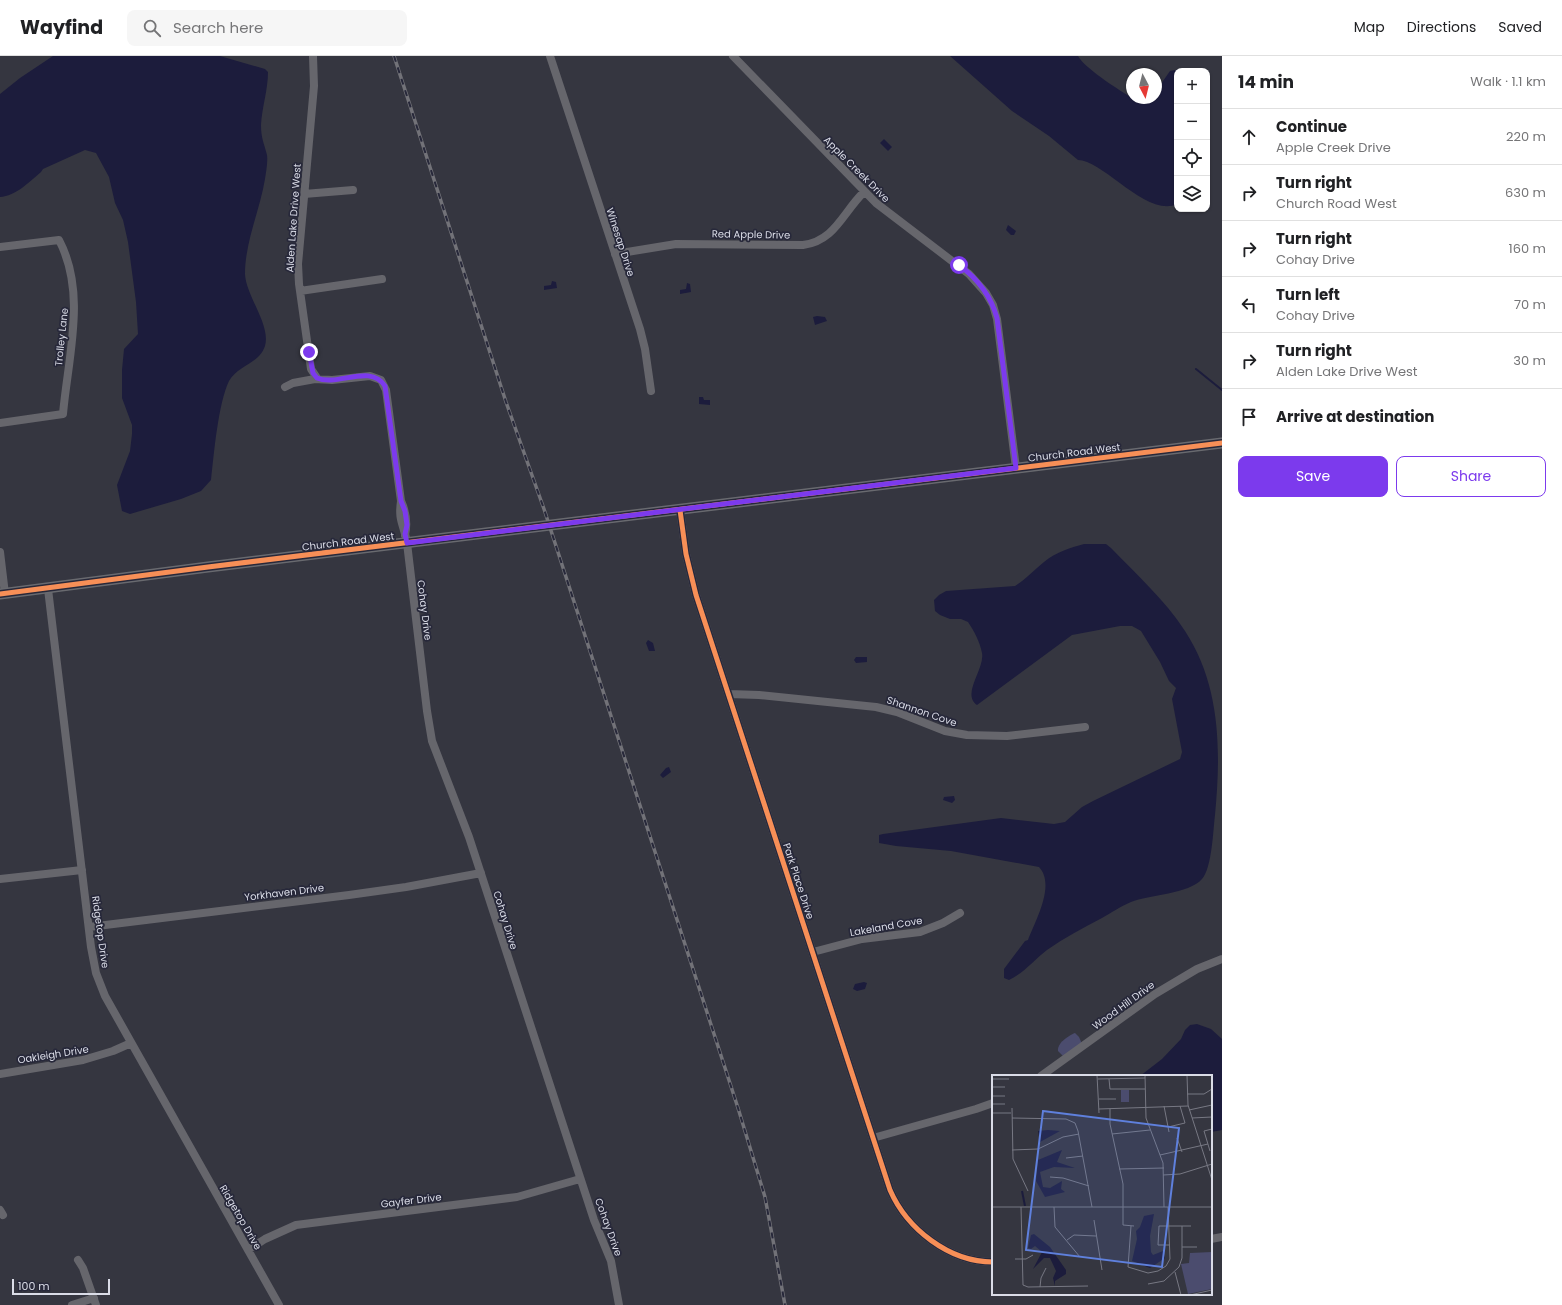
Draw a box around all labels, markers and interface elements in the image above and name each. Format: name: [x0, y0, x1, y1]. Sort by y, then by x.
search box: [127, 10, 407, 46]
text: Wayfind: [20, 14, 103, 41]
icon: search: [141, 17, 163, 39]
text: Search here: [173, 17, 263, 38]
text: Map: [1354, 17, 1385, 37]
text: Directions: [1407, 17, 1476, 37]
text: Saved: [1498, 17, 1542, 37]
north arrow: [1126, 68, 1162, 104]
map controls: [1174, 68, 1210, 212]
button: +: [1174, 68, 1210, 104]
text: 14 min: [1238, 70, 1294, 94]
text: Walk · 1.1 km: [1470, 72, 1546, 91]
button: −: [1174, 104, 1210, 140]
text: Continue: [1276, 116, 1347, 137]
icon: ahead: [1238, 126, 1260, 148]
text: 220 m: [1506, 127, 1546, 146]
street label: Apple Creek Drive: [820, 133, 893, 206]
text: Apple Creek Drive: [1276, 138, 1391, 157]
button: locate: [1174, 140, 1210, 176]
street label: Alden Lake Drive West: [282, 163, 305, 273]
text: Turn right: [1276, 172, 1352, 193]
button: layers: [1174, 176, 1210, 212]
icon: right: [1238, 182, 1260, 204]
text: 630 m: [1505, 183, 1546, 202]
text: Church Road West: [1276, 194, 1397, 213]
street label: Winesap Drive: [602, 206, 639, 278]
street label: Red Apple Drive: [712, 226, 790, 243]
text: Turn right: [1276, 228, 1352, 249]
icon: right: [1238, 238, 1260, 260]
text: 160 m: [1509, 239, 1546, 258]
text: Cohay Drive: [1276, 250, 1355, 269]
route start: [950, 256, 968, 274]
text: Turn left: [1276, 284, 1340, 305]
icon: left: [1238, 294, 1260, 316]
text: 70 m: [1514, 295, 1546, 314]
text: Cohay Drive: [1276, 306, 1355, 325]
street label: Trolley Lane: [51, 307, 72, 367]
text: Turn right: [1276, 340, 1352, 361]
route end: [300, 343, 318, 361]
icon: right: [1238, 350, 1260, 372]
text: 30 m: [1513, 351, 1546, 370]
text: Alden Lake Drive West: [1276, 362, 1418, 381]
icon: arrive: [1238, 406, 1260, 428]
text: Arrive at destination: [1276, 406, 1434, 427]
street label: Church Road West: [1027, 439, 1121, 466]
button: Save: [1238, 456, 1388, 497]
button: Share: [1396, 456, 1546, 497]
street label: Church Road West: [301, 528, 395, 555]
street label: Cohay Drive: [413, 579, 436, 641]
street label: Shannon Cove: [885, 692, 959, 730]
street label: Park Place Drive: [779, 841, 818, 921]
street label: Yorkhaven Drive: [243, 880, 325, 905]
street label: Cohay Drive: [489, 889, 522, 951]
street label: Ridgetop Drive: [88, 895, 113, 969]
street label: Lakeland Cove: [849, 913, 924, 940]
street label: Wood Hill Drive: [1089, 978, 1158, 1033]
street label: Oakleigh Drive: [16, 1041, 90, 1068]
inset map: [992, 1075, 1212, 1295]
street label: Ridgetop Drive: [216, 1182, 265, 1253]
street label: Gayfer Drive: [380, 1189, 442, 1212]
street label: Cohay Drive: [591, 1196, 626, 1258]
scale bar: [12, 1277, 110, 1296]
text: 100 m: [18, 1278, 50, 1294]

